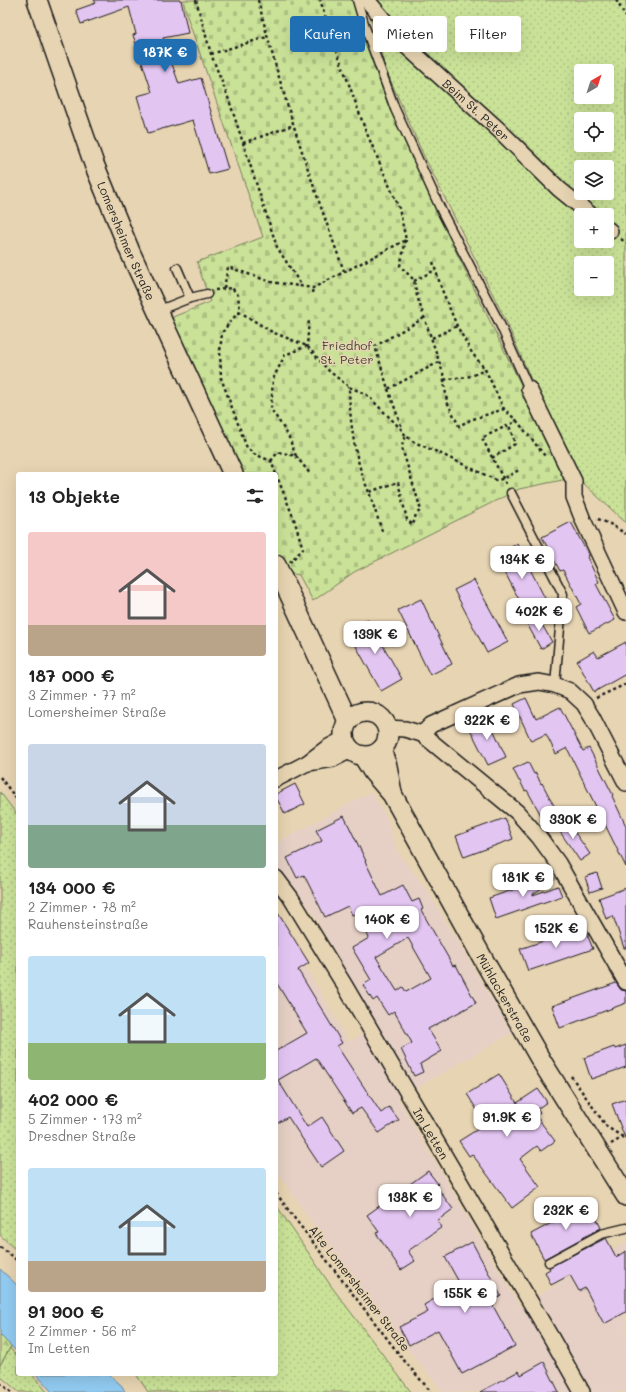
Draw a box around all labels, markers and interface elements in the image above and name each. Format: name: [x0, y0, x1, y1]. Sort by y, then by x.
chip: Kaufen: [290, 16, 365, 52]
chip: Mieten: [373, 16, 447, 52]
chip: Filter: [455, 16, 521, 52]
pin: 187K €: [132, 39, 198, 73]
text: 187K €: [143, 43, 187, 60]
north arrow: [574, 64, 614, 104]
map controls: [574, 64, 614, 296]
street label: Beim St. Peter: [439, 75, 513, 144]
button: locate: [574, 112, 614, 152]
button: layers: [574, 160, 614, 200]
street label: Lomersheimer Straße: [94, 179, 159, 303]
button: +: [574, 208, 614, 248]
button: −: [574, 256, 614, 296]
park label: Friedhof St. Peter: [321, 337, 373, 367]
text: 13 Objekte: [28, 485, 120, 507]
icon: filters: [244, 485, 266, 507]
pin: 134K €: [489, 546, 555, 580]
text: 134K €: [499, 550, 545, 567]
icon: home: [111, 558, 183, 630]
pin: 402K €: [506, 598, 572, 632]
text: 402K €: [515, 602, 563, 619]
pin: 139K €: [342, 621, 408, 655]
text: 139K €: [352, 625, 398, 642]
text: 187 000 €: [28, 664, 114, 686]
text: 3 Zimmer · 77 m²: [28, 686, 136, 703]
text: Lomersheimer Straße: [28, 703, 166, 720]
pin: 322K €: [454, 707, 520, 741]
text: 322K €: [464, 711, 510, 728]
icon: home: [111, 770, 183, 842]
pin: 330K €: [540, 806, 606, 840]
text: 330K €: [549, 810, 597, 827]
pin: 181K €: [490, 864, 556, 898]
text: 181K €: [501, 868, 545, 885]
text: 134 000 €: [28, 876, 115, 898]
text: 2 Zimmer · 78 m²: [28, 898, 136, 915]
pin: 140K €: [354, 906, 420, 940]
text: 140K €: [364, 910, 410, 927]
text: Rauhensteinstraße: [28, 915, 148, 932]
pin: 152K €: [523, 915, 589, 949]
text: 152K €: [534, 919, 578, 936]
street label: Mühlackerstraße: [473, 950, 537, 1045]
icon: home: [111, 982, 183, 1054]
text: 402 000 €: [28, 1088, 118, 1110]
pin: 91.9K €: [470, 1104, 544, 1138]
street label: Im Letten: [410, 1105, 453, 1162]
text: 91.9K €: [482, 1108, 532, 1125]
text: 5 Zimmer · 173 m²: [28, 1110, 142, 1127]
text: Dresdner Straße: [28, 1127, 136, 1144]
pin: 138K €: [377, 1184, 443, 1218]
text: 138K €: [387, 1188, 433, 1205]
icon: home: [111, 1194, 183, 1266]
pin: 232K €: [533, 1197, 599, 1231]
text: 232K €: [543, 1201, 589, 1218]
street label: Alte Lomersheimer Straße: [306, 1222, 414, 1354]
pin: 155K €: [432, 1280, 498, 1314]
text: 155K €: [443, 1284, 487, 1301]
text: 91 900 €: [28, 1300, 104, 1322]
text: 2 Zimmer · 56 m²: [28, 1322, 136, 1339]
text: Im Letten: [28, 1339, 90, 1356]

